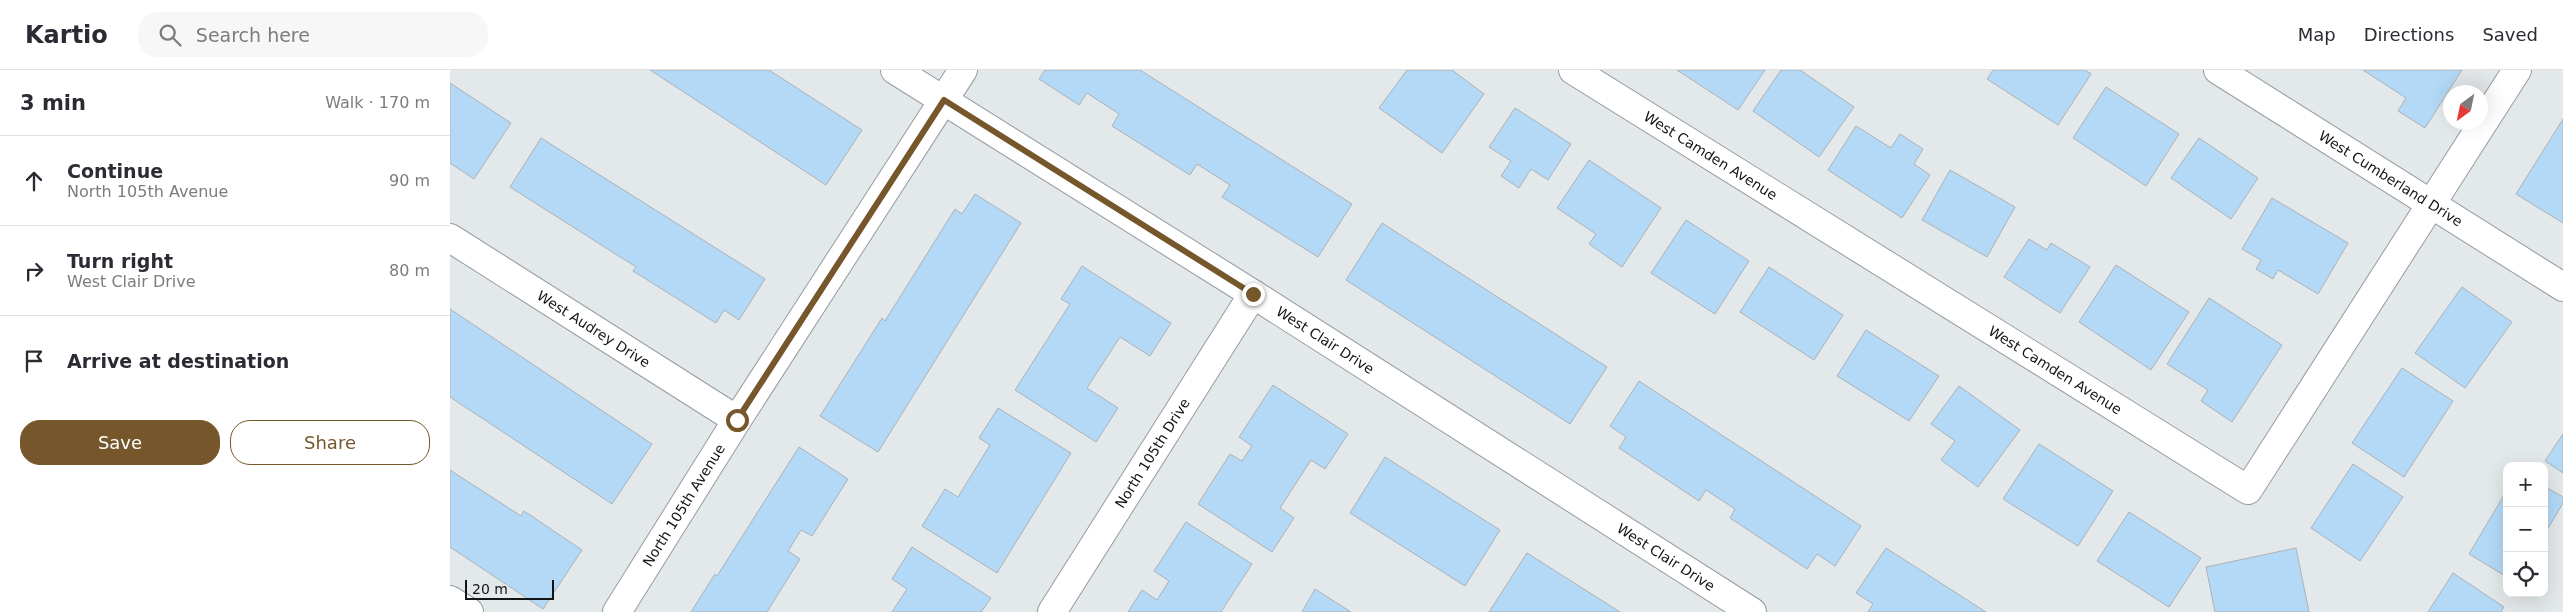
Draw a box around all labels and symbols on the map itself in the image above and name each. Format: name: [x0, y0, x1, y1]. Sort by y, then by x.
north arrow: [2443, 85, 2488, 130]
street label: West Camden Avenue: [1641, 108, 1780, 203]
street label: West Cumberland Drive: [2316, 128, 2465, 230]
route end: [1242, 283, 1265, 306]
street label: West Audrey Drive: [534, 287, 653, 371]
street label: West Clair Drive: [1273, 303, 1377, 377]
street label: West Camden Avenue: [1986, 323, 2125, 418]
street label: North 105th Drive: [1112, 395, 1193, 511]
route start: [726, 409, 749, 432]
street label: North 105th Avenue: [640, 441, 728, 569]
street label: West Clair Drive: [1614, 520, 1718, 594]
scale bar: [465, 577, 554, 600]

